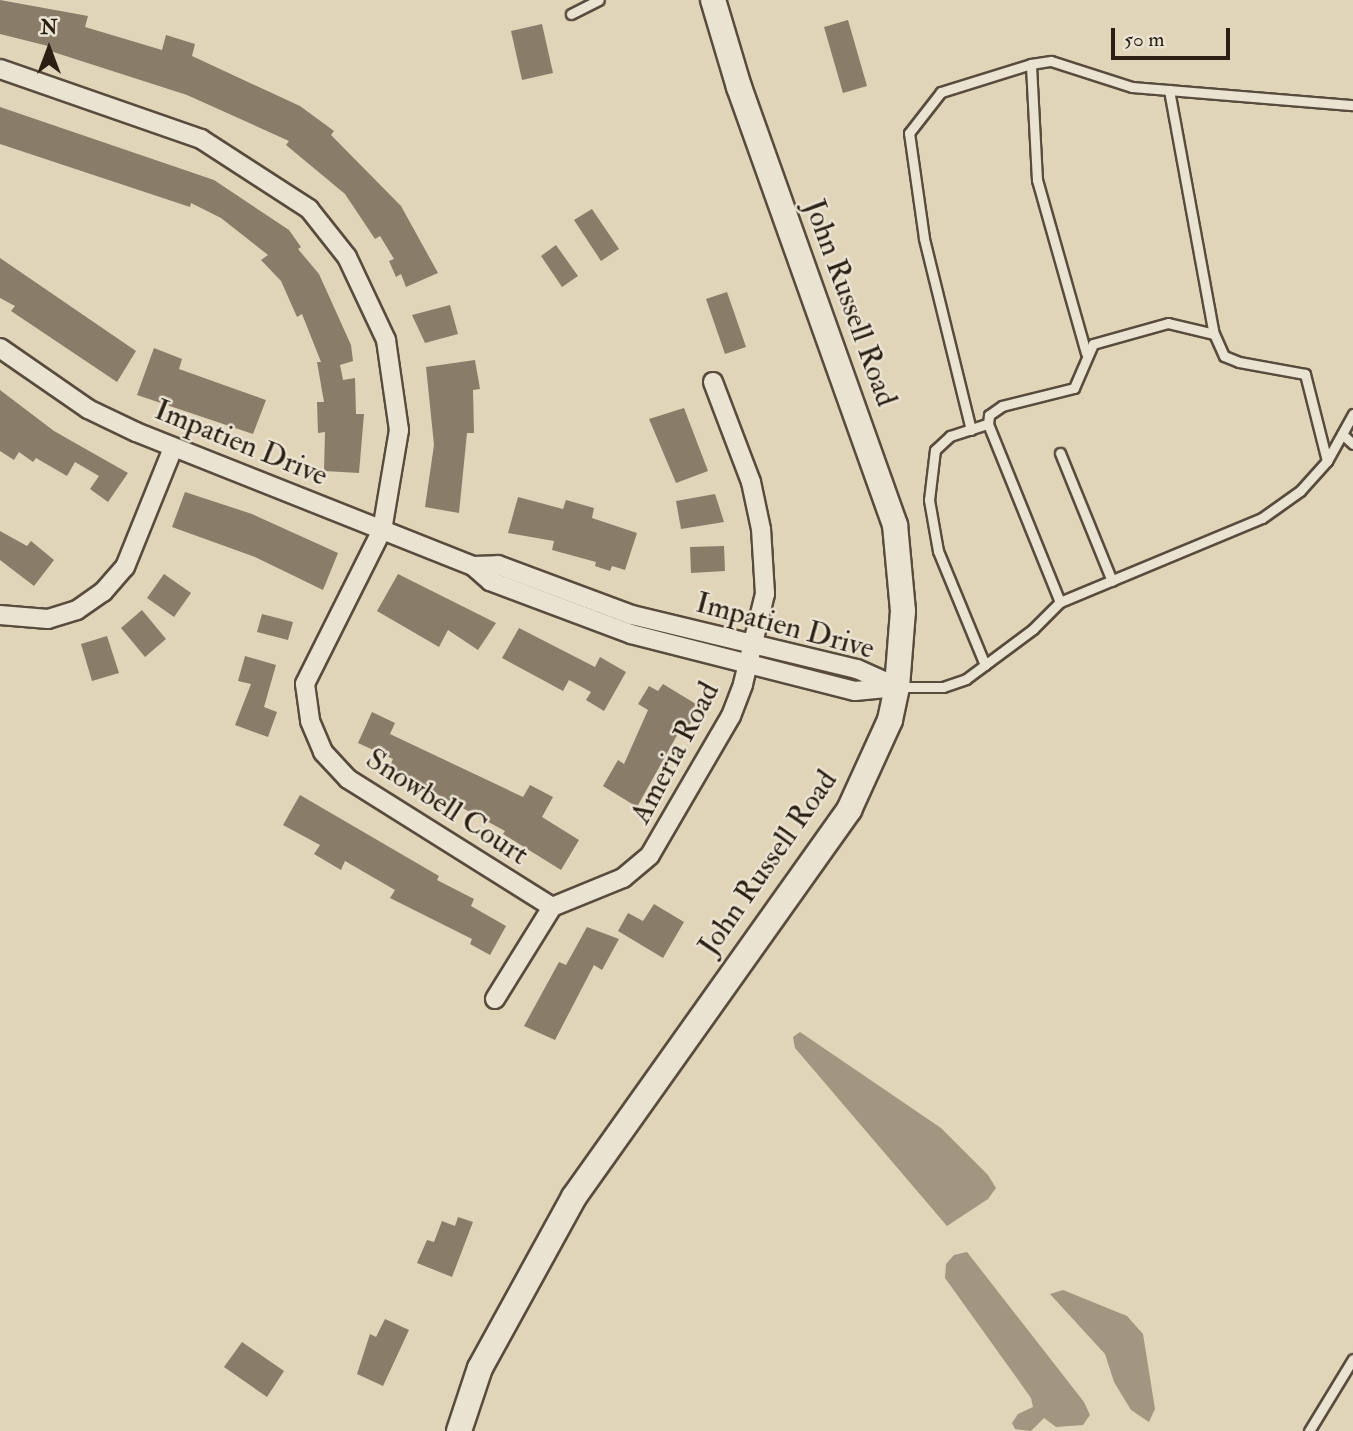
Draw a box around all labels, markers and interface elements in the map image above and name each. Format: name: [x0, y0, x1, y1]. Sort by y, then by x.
north arrow: [14, 14, 84, 84]
scale bar: [1115, 14, 1234, 58]
text: N: [40, 16, 58, 40]
text: 50 m: [1124, 26, 1165, 53]
street label: John Russell Road: [796, 195, 904, 411]
street label: Impatien Drive: [149, 392, 333, 494]
street label: Impatien Drive: [692, 585, 878, 667]
street label: Ameria Road: [623, 676, 727, 830]
street label: Snowbell Court: [359, 741, 535, 873]
street label: John Russell Road: [691, 764, 845, 962]

